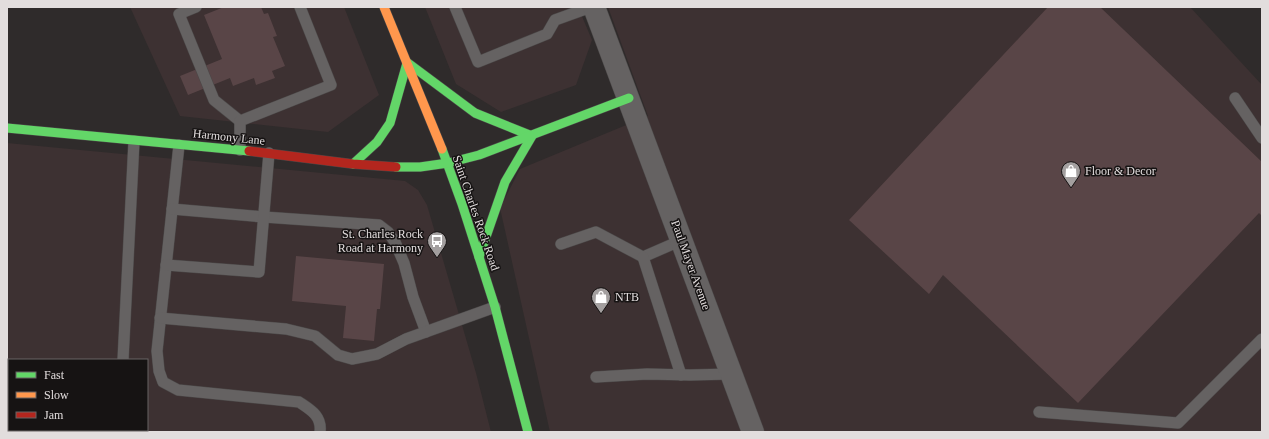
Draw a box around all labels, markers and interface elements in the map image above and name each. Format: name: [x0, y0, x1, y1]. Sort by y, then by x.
street label: Harmony Lane: [192, 126, 266, 148]
street label: Saint Charles Rock Road: [450, 154, 502, 272]
shop icon: Floor & Decor: [1060, 160, 1082, 188]
place label: Floor & Decor: [1085, 164, 1156, 178]
street label: Paul Mayer Avenue: [668, 218, 714, 312]
place label: St. Charles Rock Road at Harmony: [338, 227, 423, 255]
bus stop icon: St. Charles Rock Road at Harmony: [426, 230, 448, 258]
shop icon: NTB: [590, 286, 612, 314]
place label: NTB: [615, 290, 639, 304]
legend: [8, 359, 148, 431]
text: Fast: [44, 368, 65, 382]
text: Slow: [44, 388, 69, 402]
text: Jam: [44, 408, 64, 422]

